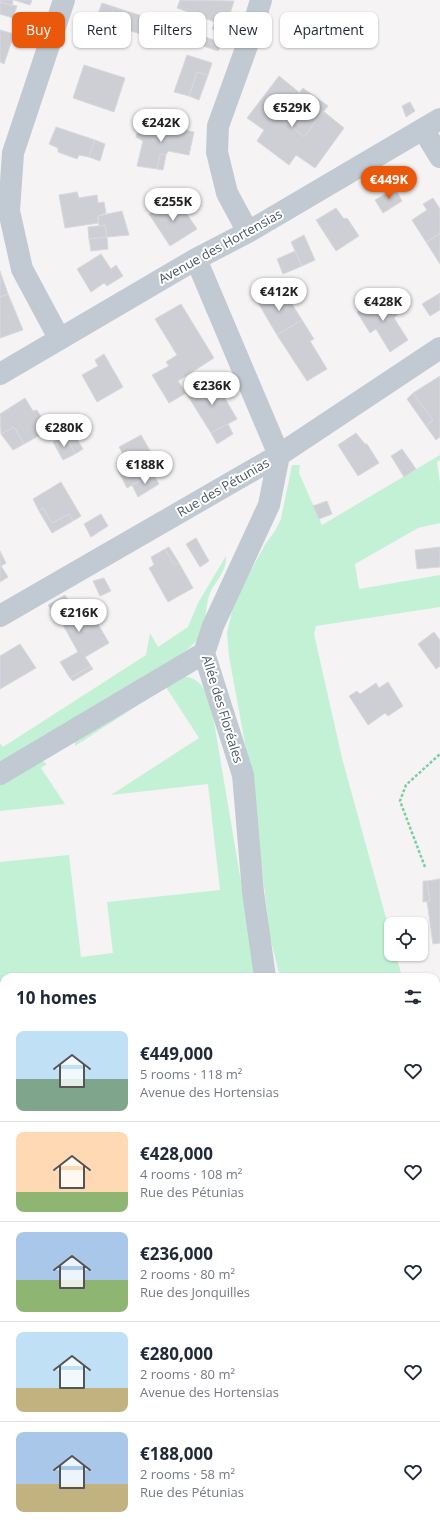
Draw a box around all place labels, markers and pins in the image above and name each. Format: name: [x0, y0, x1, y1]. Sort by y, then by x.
pin: €529K: [264, 94, 320, 128]
pin: €242K: [133, 109, 189, 143]
pin: €449K: [361, 166, 417, 200]
pin: €255K: [145, 188, 201, 222]
pin: €412K: [251, 278, 307, 312]
pin: €428K: [355, 288, 411, 322]
pin: €236K: [184, 372, 240, 406]
pin: €280K: [36, 414, 92, 448]
pin: €188K: [117, 451, 173, 485]
pin: €216K: [51, 599, 107, 633]

